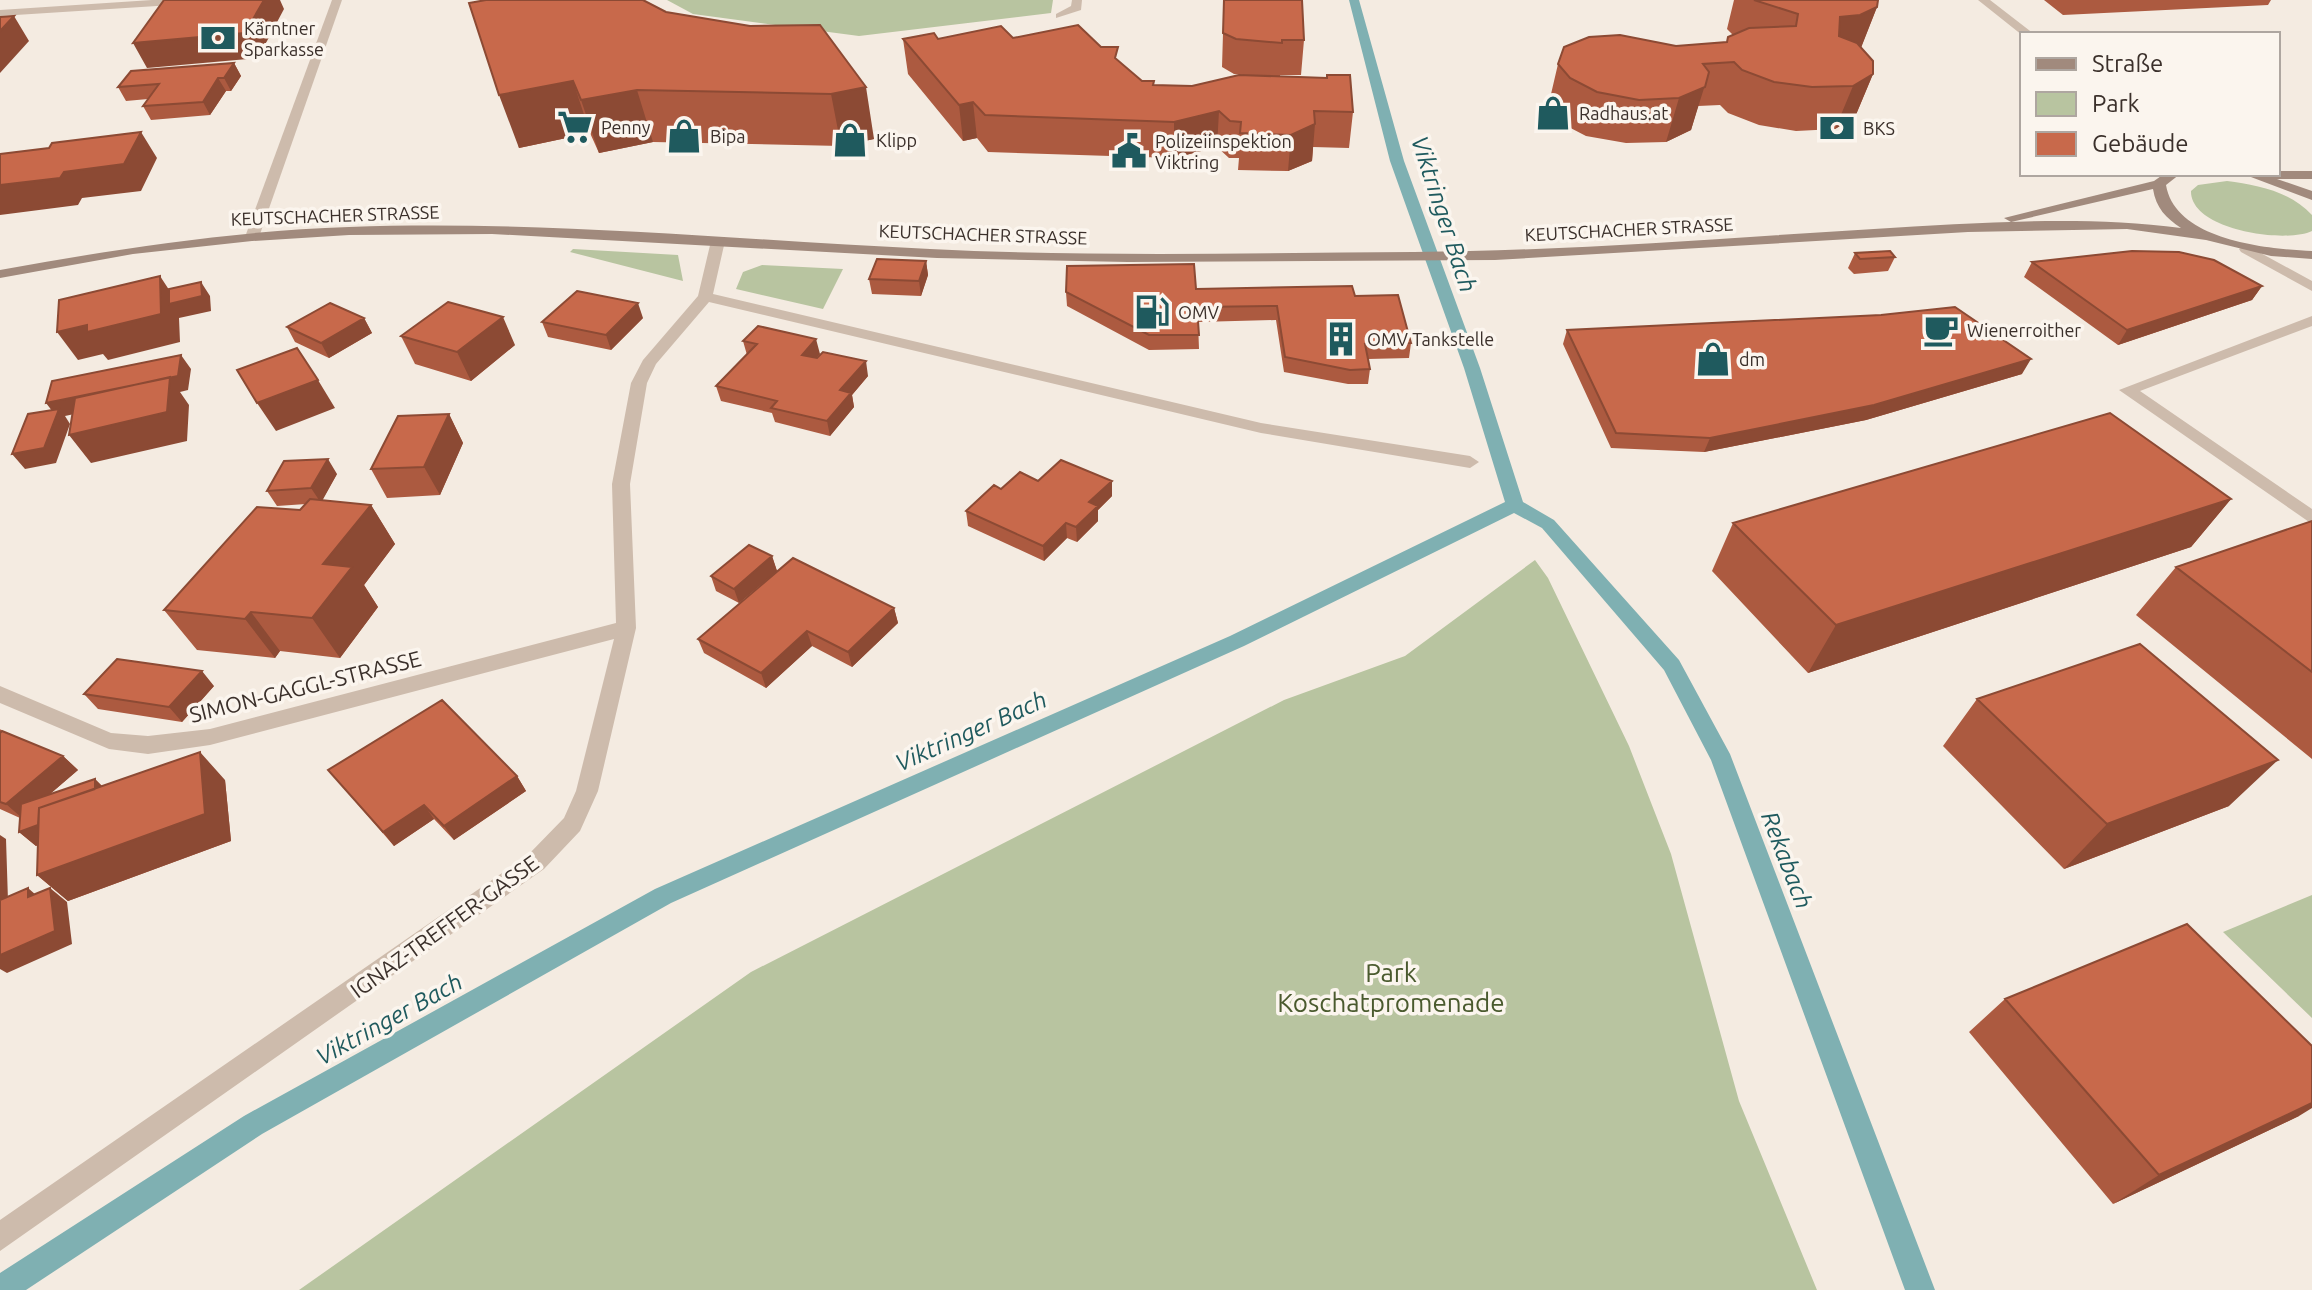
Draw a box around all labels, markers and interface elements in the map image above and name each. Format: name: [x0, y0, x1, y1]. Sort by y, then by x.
place label: Kärntner Sparkasse: [244, 18, 324, 59]
bank icon: Kärntner Sparkasse: [199, 19, 237, 57]
legend: [2020, 32, 2280, 176]
text: Straße: [2092, 50, 2163, 77]
text: Park: [2092, 90, 2140, 117]
shop icon: Radhaus.at: [1534, 94, 1572, 132]
place label: Radhaus.at: [1579, 103, 1668, 123]
supermarket icon: Penny: [556, 108, 594, 146]
bank icon: BKS: [1818, 109, 1856, 147]
place label: Penny: [601, 117, 651, 137]
shop icon: Bipa: [665, 117, 703, 155]
place label: BKS: [1863, 118, 1895, 138]
shop icon: Klipp: [831, 121, 869, 159]
place label: Bipa: [710, 126, 746, 146]
place label: Klipp: [876, 130, 917, 150]
text: Gebäude: [2092, 130, 2189, 157]
place label: Polizeiinspektion Viktring: [1155, 131, 1292, 172]
public building icon: Polizeiinspektion Viktring: [1110, 132, 1148, 170]
water label: Viktringer Bach: [1406, 132, 1482, 296]
street label: KEUTSCHACHER STRASSE: [230, 201, 440, 229]
street label: KEUTSCHACHER STRASSE: [1524, 214, 1734, 244]
street label: KEUTSCHACHER STRASSE: [878, 220, 1088, 248]
fuel station icon: OMV: [1133, 293, 1171, 331]
place label: OMV: [1178, 302, 1220, 322]
cafe icon: Wienerroither: [1922, 311, 1960, 349]
building icon: OMV Tankstelle: [1322, 320, 1360, 358]
place label: Wienerroither: [1967, 320, 2081, 340]
place label: OMV Tankstelle: [1367, 329, 1494, 349]
shop icon: dm: [1694, 340, 1732, 378]
place label: dm: [1739, 349, 1765, 369]
street label: SIMON-GAGGL-STRASSE: [187, 645, 423, 727]
water label: Viktringer Bach: [891, 686, 1051, 776]
water label: Rekabach: [1756, 808, 1818, 912]
street label: IGNAZ-TREFFER-GASSE: [345, 849, 543, 1003]
park label: Park Koschatpromenade: [1277, 958, 1505, 1017]
water label: Viktringer Bach: [311, 968, 467, 1070]

